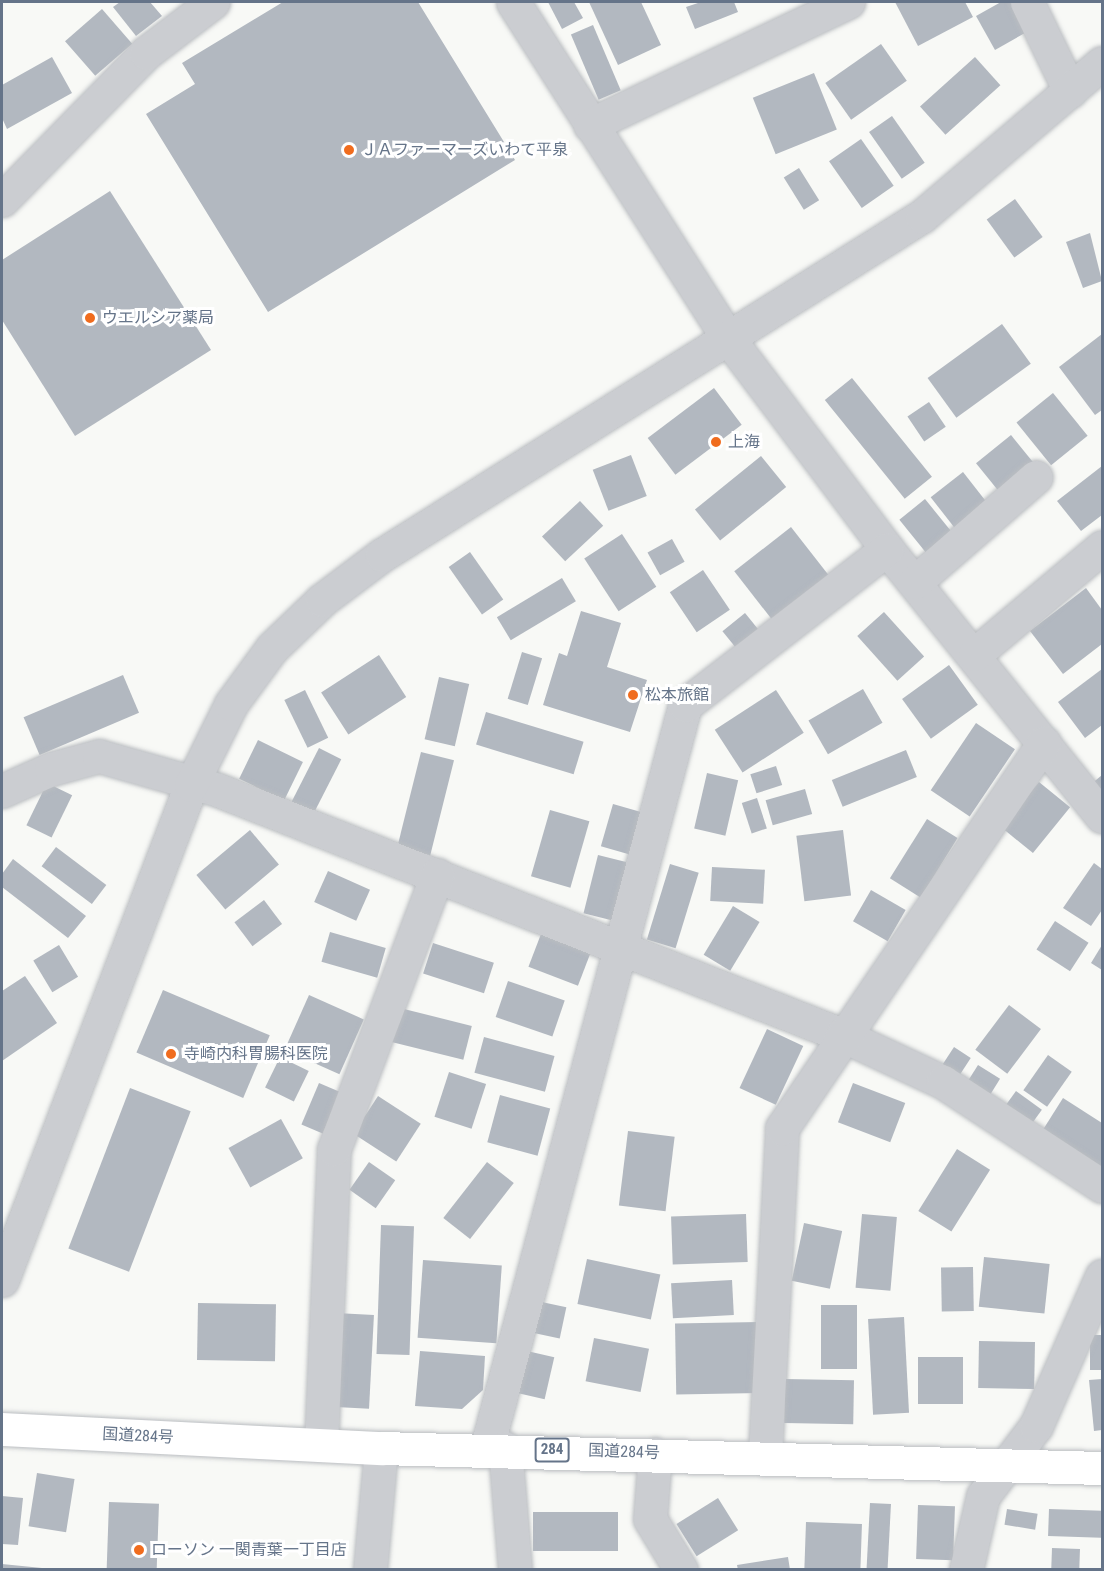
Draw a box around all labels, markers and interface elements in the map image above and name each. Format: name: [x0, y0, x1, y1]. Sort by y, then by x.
place label: ＪＡファーマーズいわて平泉: [361, 140, 569, 160]
marker: ＪＡファーマーズいわて平泉: [342, 143, 356, 157]
place label: ウエルシア薬局: [102, 308, 214, 328]
marker: ウエルシア薬局: [83, 311, 97, 325]
place label: 上海: [728, 432, 760, 452]
marker: 上海: [709, 435, 723, 449]
place label: 松本旅館: [645, 685, 709, 705]
marker: 松本旅館: [626, 688, 640, 702]
place label: 寺崎内科胃腸科医院: [184, 1044, 328, 1064]
marker: 寺崎内科胃腸科医院: [162, 1045, 180, 1063]
street label: 国道284号: [102, 1425, 174, 1447]
road number: 284: [534, 1438, 570, 1462]
street label: 国道284号: [588, 1441, 660, 1463]
place label: ローソン 一関青葉一丁目店: [151, 1540, 347, 1560]
marker: ローソン 一関青葉一丁目店: [132, 1543, 146, 1557]

